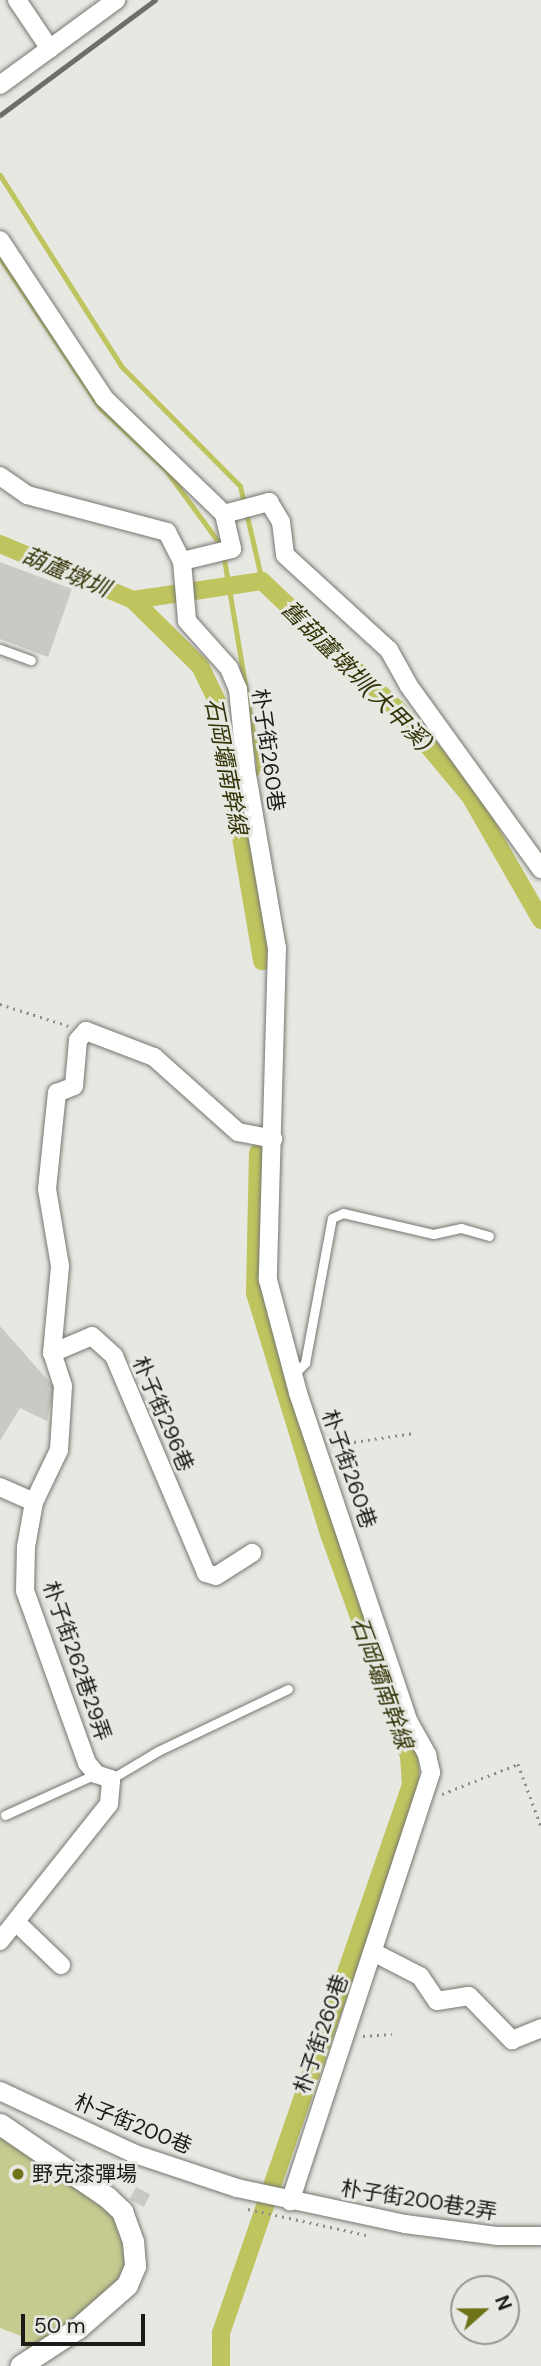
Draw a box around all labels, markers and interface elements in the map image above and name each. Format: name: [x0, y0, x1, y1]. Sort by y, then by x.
water label: 葫蘆墩圳: [18, 541, 114, 603]
water label: 舊葫蘆墩圳(大甲溪): [276, 595, 438, 757]
street label: 朴子街260巷: [247, 687, 289, 813]
water label: 石岡壩南幹線: [199, 696, 253, 836]
street label: 朴子街296巷: [128, 1353, 198, 1475]
street label: 朴子街260巷: [317, 1406, 381, 1532]
street label: 朴子街262巷29弄: [38, 1578, 116, 1744]
water label: 石岡壩南幹線: [345, 1613, 419, 1753]
street label: 朴子街260巷: [289, 1971, 353, 2097]
street label: 朴子街200巷: [71, 2089, 195, 2159]
place label: 野克漆彈場: [32, 2161, 137, 2187]
marker: 野克漆彈場: [10, 2166, 26, 2182]
street label: 朴子街200巷2弄: [339, 2175, 499, 2225]
north arrow: [450, 2275, 520, 2345]
text: N: [489, 2292, 517, 2314]
scale bar: [24, 2300, 149, 2344]
text: 50 m: [34, 2312, 85, 2340]

